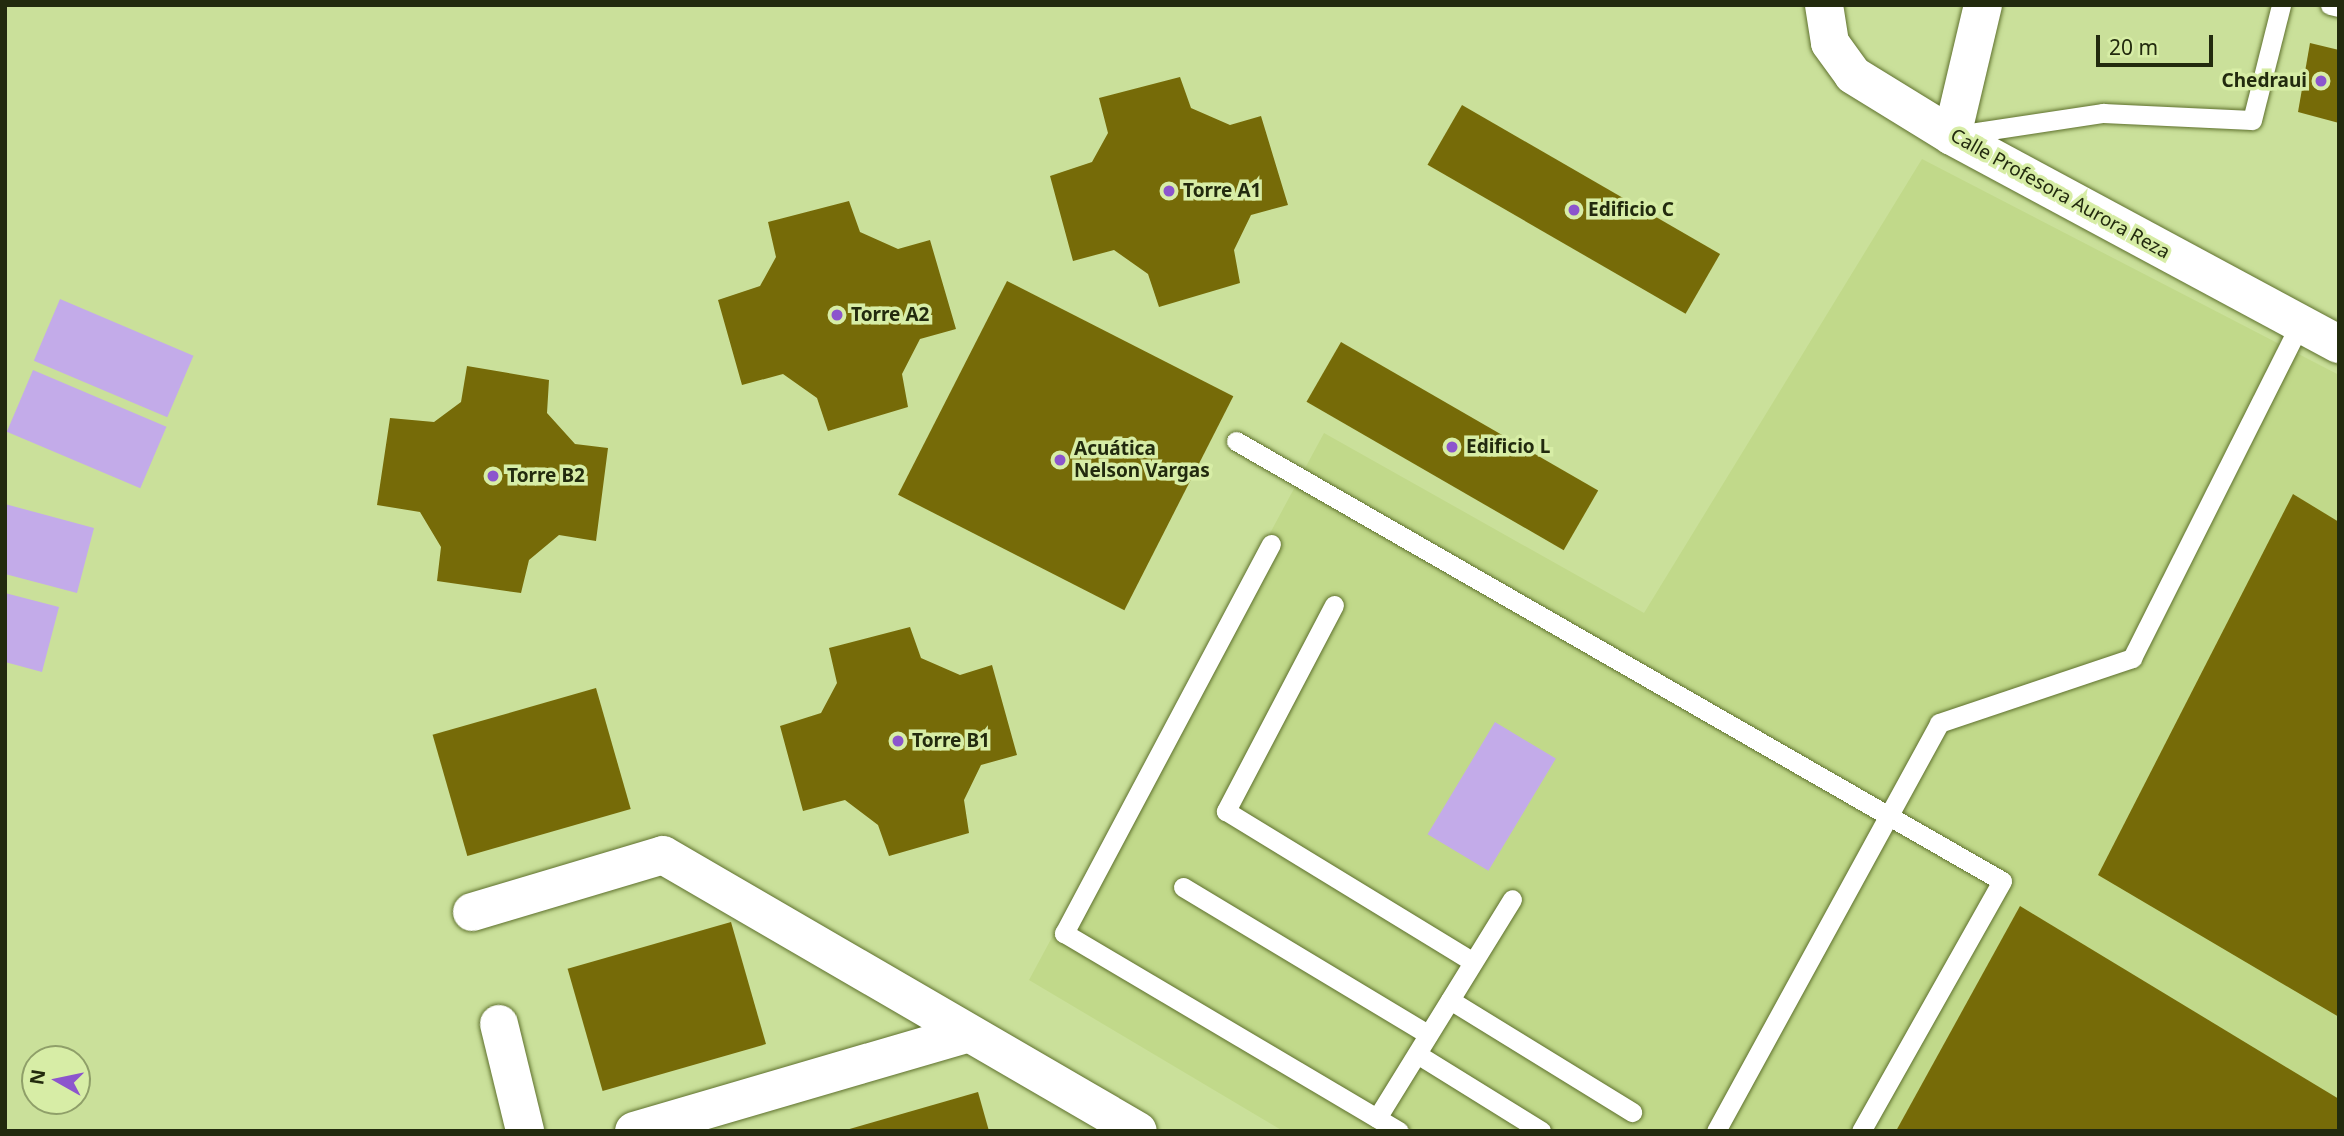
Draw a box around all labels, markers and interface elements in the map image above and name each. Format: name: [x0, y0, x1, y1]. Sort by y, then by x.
scale bar: [2099, 21, 2216, 65]
text: 20 m: [2109, 33, 2158, 61]
place label: Chedraui: [2222, 70, 2307, 92]
marker: Chedraui: [2313, 73, 2329, 89]
street label: Calle Profesora Aurora Reza: [1946, 124, 2174, 264]
place label: Torre A1: [1183, 180, 1261, 202]
marker: Torre A1: [1161, 183, 1177, 199]
place label: Edificio C: [1588, 199, 1674, 221]
marker: Edificio C: [1566, 202, 1582, 218]
place label: Torre A2: [851, 304, 929, 326]
marker: Torre A2: [829, 307, 845, 323]
place label: Edificio L: [1466, 436, 1550, 458]
place label: Acuática Nelson Vargas: [1074, 438, 1210, 482]
marker: Edificio L: [1444, 439, 1460, 455]
marker: Acuática Nelson Vargas: [1052, 452, 1068, 468]
place label: Torre B2: [507, 465, 585, 487]
marker: Torre B2: [485, 468, 501, 484]
place label: Torre B1: [912, 730, 990, 752]
marker: Torre B1: [890, 733, 906, 749]
north arrow: [21, 1045, 91, 1115]
text: N: [23, 1067, 51, 1087]

